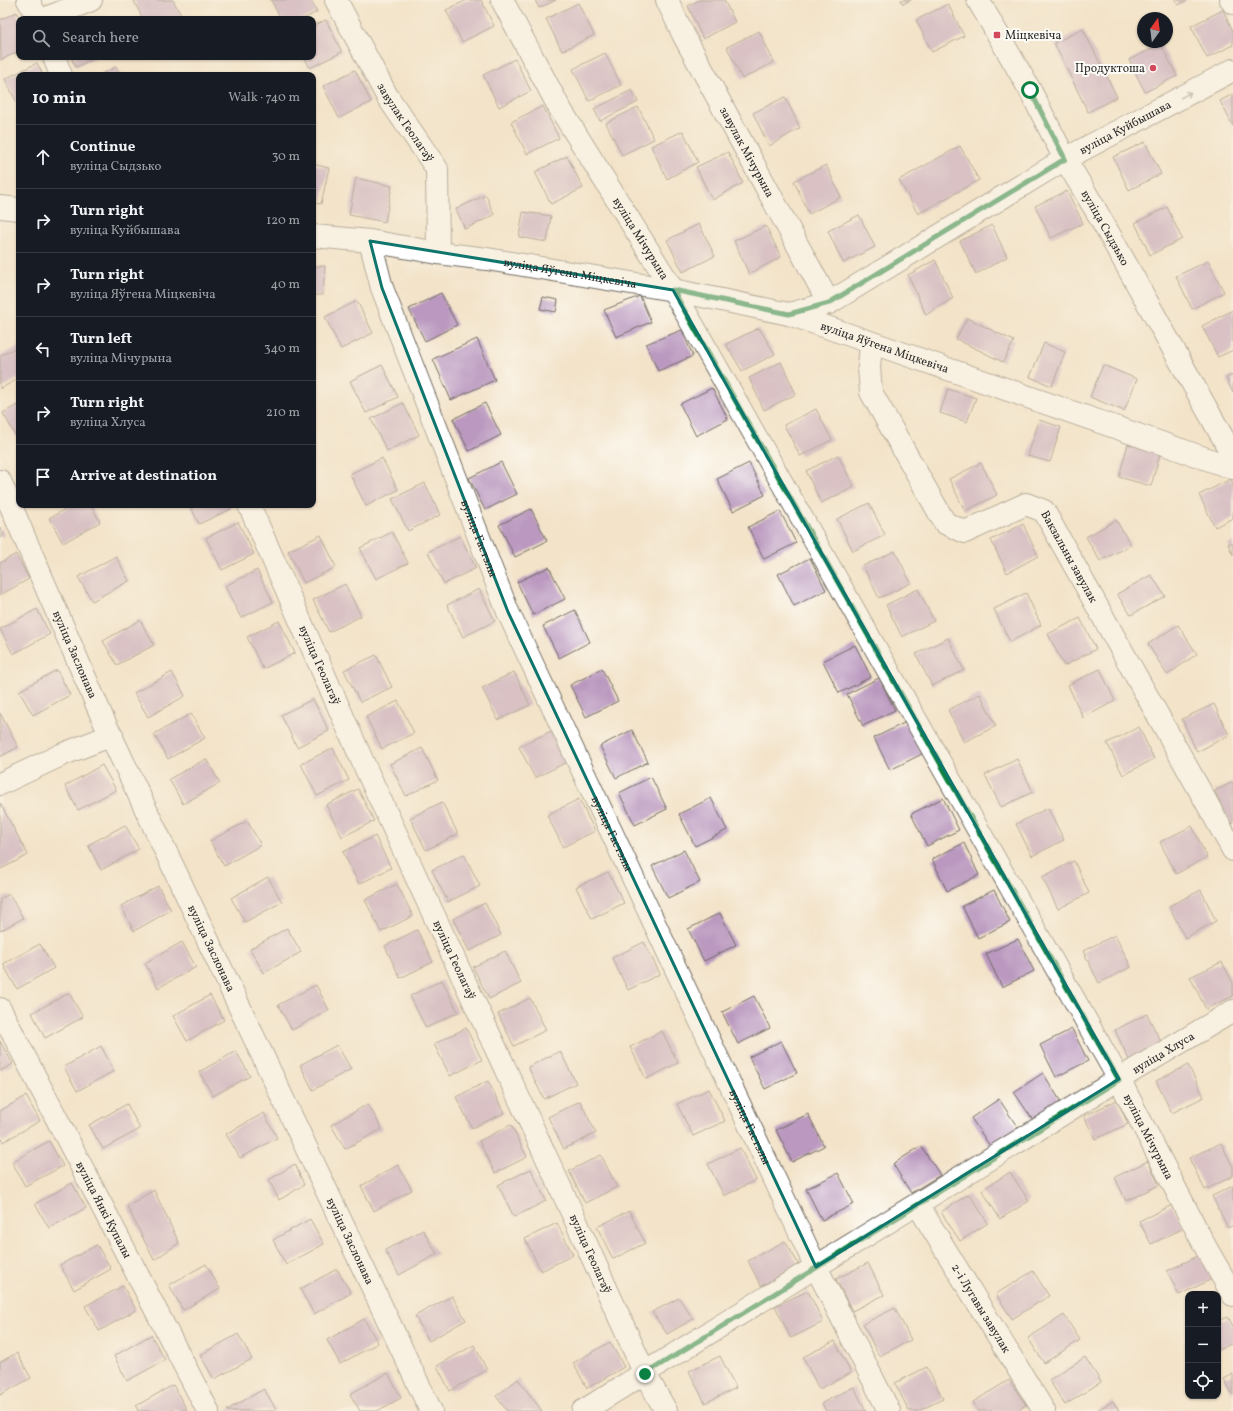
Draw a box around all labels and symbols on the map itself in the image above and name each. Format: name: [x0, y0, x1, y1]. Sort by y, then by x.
north arrow: [1137, 12, 1173, 48]
place label: Міцкевіча: [1005, 28, 1061, 44]
marker: Міцкевіча: [992, 30, 1002, 40]
place label: Продуктоша: [1075, 61, 1145, 77]
marker: Продуктоша: [1148, 63, 1158, 73]
street label: завулак Геолагаў: [373, 81, 437, 166]
route start: [1021, 81, 1039, 99]
one-way arrow: [1180, 91, 1192, 98]
street label: вуліца Куйбышава: [1077, 97, 1174, 159]
street label: завулак Мічурына: [715, 105, 777, 201]
street label: вуліца Сыдзько: [1077, 187, 1132, 269]
street label: вуліца Мічурына: [608, 195, 672, 283]
street label: вуліца Яўгена Міцкевіча: [502, 255, 638, 293]
street label: вуліца Яўгена Міцкевіча: [818, 319, 951, 378]
street label: вуліца Гастэлы: [456, 498, 501, 580]
street label: Вакзальны завулак: [1036, 508, 1101, 607]
street label: вуліца Заслонава: [48, 608, 100, 701]
street label: вуліца Геолагаў: [294, 623, 344, 708]
street label: вуліца Гастэлы: [587, 794, 636, 875]
street label: вуліца Заслонава: [183, 903, 238, 995]
street label: вуліца Геолагаў: [428, 918, 479, 1003]
street label: вуліца Хлуса: [1130, 1029, 1198, 1078]
street label: вуліца Гастэлы: [725, 1087, 774, 1168]
street label: вуліца Мічурына: [1119, 1092, 1176, 1183]
street label: вуліца Янкі Купалы: [71, 1159, 135, 1262]
street label: вуліца Заслонава: [322, 1195, 377, 1287]
street label: вуліца Геолагаў: [565, 1212, 615, 1297]
street label: 2-і Лугавы завулак: [947, 1261, 1014, 1357]
route end: [636, 1365, 654, 1383]

